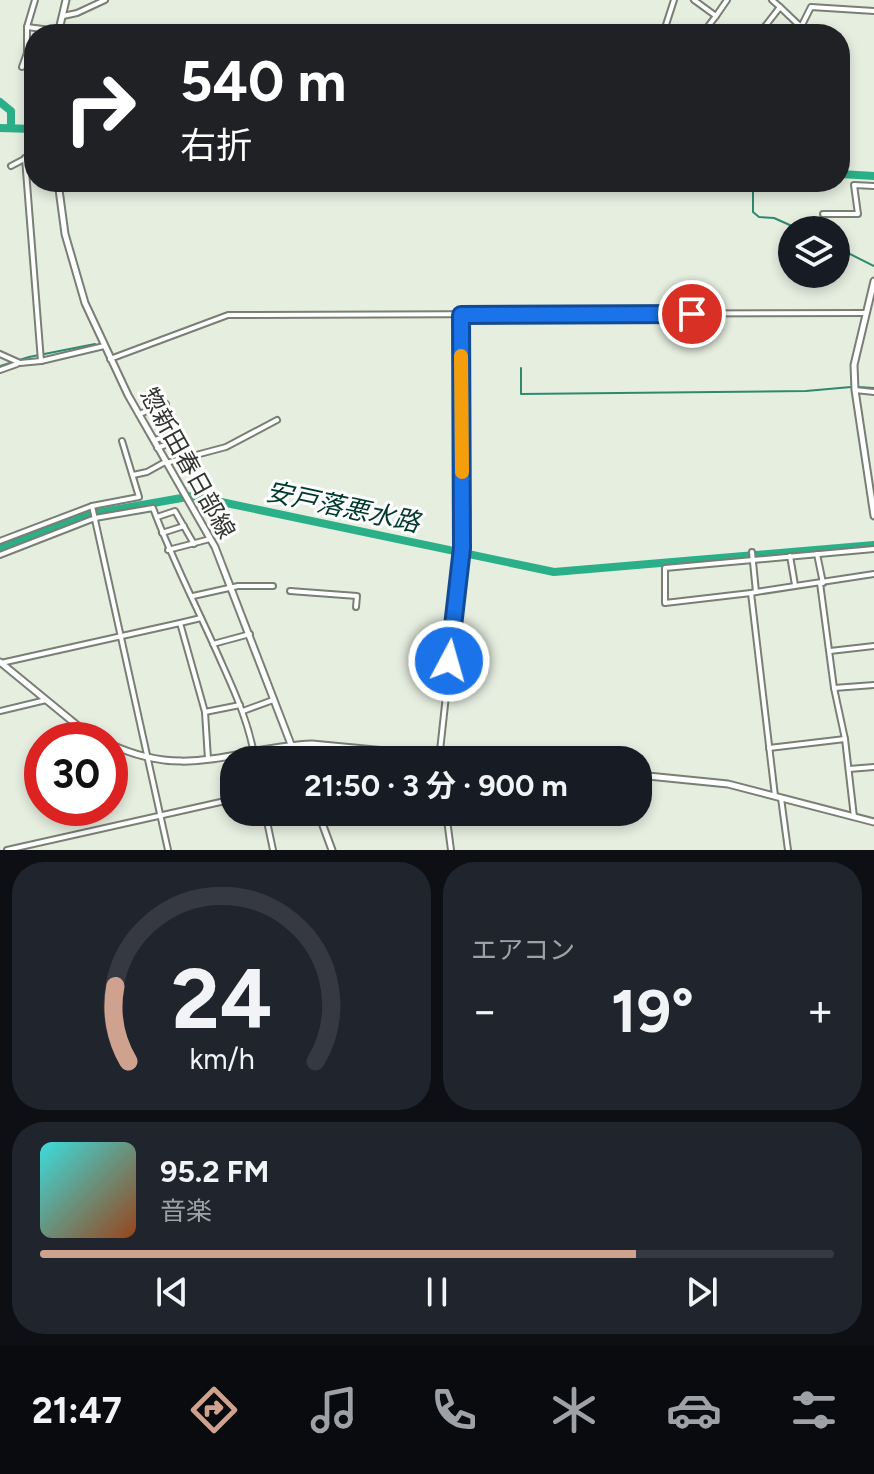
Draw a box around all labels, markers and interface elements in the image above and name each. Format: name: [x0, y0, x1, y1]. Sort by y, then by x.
text: 540 m: [180, 48, 346, 115]
icon: right: [48, 56, 152, 160]
text: 右折: [180, 124, 252, 167]
map controls: [778, 216, 850, 288]
button: layers: [778, 216, 850, 288]
pin: [658, 280, 726, 348]
icon: arrive: [670, 292, 714, 336]
street label: 惣新田春日部線: [135, 383, 241, 543]
water label: 安戸落悪水路: [263, 475, 425, 539]
position arrow: [407, 619, 491, 703]
speed limit sign: 30: [24, 722, 128, 826]
text: 21:50 · 3 分 · 900 m: [304, 767, 568, 804]
text: エアコン: [471, 934, 575, 966]
text: 24: [171, 949, 272, 1049]
text: 19°: [611, 975, 694, 1047]
text: −: [471, 984, 498, 1037]
text: +: [807, 984, 834, 1037]
text: km/h: [189, 1042, 254, 1076]
text: 95.2 FM: [160, 1153, 269, 1190]
text: 音楽: [160, 1195, 212, 1227]
icon: previous: [150, 1270, 194, 1314]
icon: pause: [415, 1270, 459, 1314]
icon: next: [680, 1270, 724, 1314]
icon: directions: [186, 1382, 242, 1438]
icon: music: [306, 1382, 362, 1438]
icon: phone: [426, 1382, 482, 1438]
icon: climate: [546, 1382, 602, 1438]
icon: car: [666, 1382, 722, 1438]
icon: filters: [786, 1382, 842, 1438]
text: 21:47: [32, 1389, 122, 1432]

